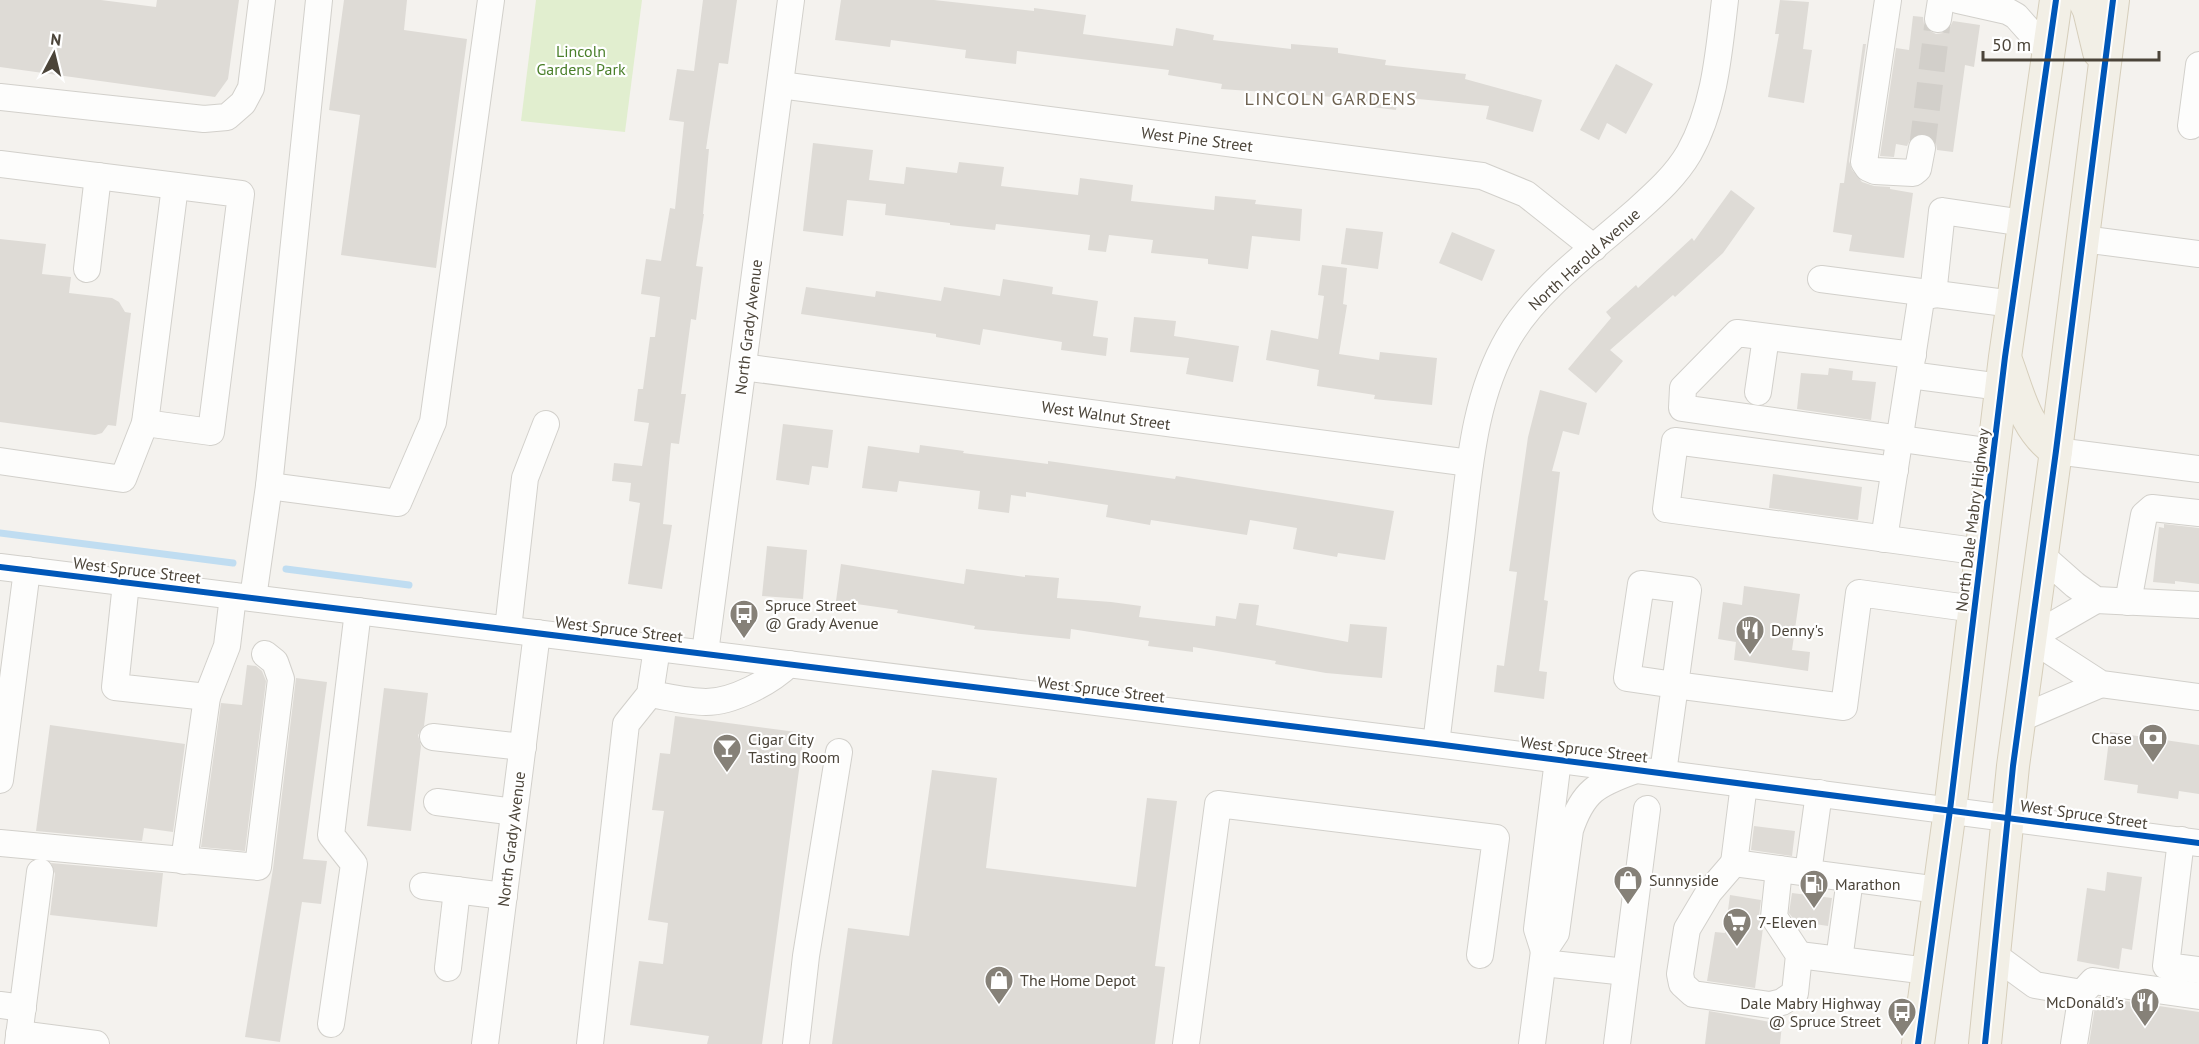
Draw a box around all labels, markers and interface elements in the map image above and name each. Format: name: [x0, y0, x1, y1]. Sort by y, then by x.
north arrow: [24, 24, 84, 84]
scale bar: [1983, 24, 2158, 62]
text: N: [49, 29, 62, 50]
text: 50 m: [1992, 33, 2031, 56]
park label: Lincoln Gardens Park: [536, 41, 626, 79]
district label: LINCOLN GARDENS: [1245, 87, 1417, 110]
street label: West Pine Street: [1140, 122, 1255, 156]
street label: North Harold Avenue: [1524, 204, 1644, 314]
street label: North Grady Avenue: [730, 258, 766, 396]
street label: West Walnut Street: [1040, 396, 1172, 434]
street label: North Dale Mabry Highway: [1951, 427, 1993, 613]
street label: West Spruce Street: [72, 552, 203, 588]
place label: Spruce Street @ Grady Avenue: [765, 595, 879, 633]
bus stop icon: Spruce Street @ Grady Avenue: [728, 598, 760, 640]
street label: West Spruce Street: [554, 611, 685, 647]
restaurant icon: Denny's: [1734, 614, 1766, 656]
place label: Denny's: [1771, 620, 1824, 640]
street label: West Spruce Street: [1036, 671, 1167, 707]
bank icon: Chase: [2137, 722, 2169, 764]
place label: Chase: [2091, 728, 2132, 748]
place label: Cigar City Tasting Room: [748, 729, 840, 767]
street label: West Spruce Street: [1519, 731, 1650, 767]
bar icon: Cigar City Tasting Room: [711, 732, 743, 774]
street label: North Grady Avenue: [493, 770, 529, 908]
street label: West Spruce Street: [2019, 795, 2150, 833]
shop icon: Sunnyside: [1612, 864, 1644, 906]
fuel station icon: Marathon: [1798, 868, 1830, 910]
place label: Sunnyside: [1649, 870, 1719, 890]
place label: Marathon: [1835, 874, 1900, 894]
supermarket icon: 7-Eleven: [1721, 906, 1753, 948]
place label: 7-Eleven: [1758, 912, 1817, 932]
shop icon: The Home Depot: [983, 964, 1015, 1006]
place label: The Home Depot: [1020, 970, 1137, 990]
restaurant icon: McDonald's: [2129, 986, 2161, 1028]
place label: McDonald's: [2046, 992, 2124, 1012]
place label: Dale Mabry Highway @ Spruce Street: [1740, 993, 1882, 1031]
bus stop icon: Dale Mabry Highway @ Spruce Street: [1886, 996, 1918, 1038]

